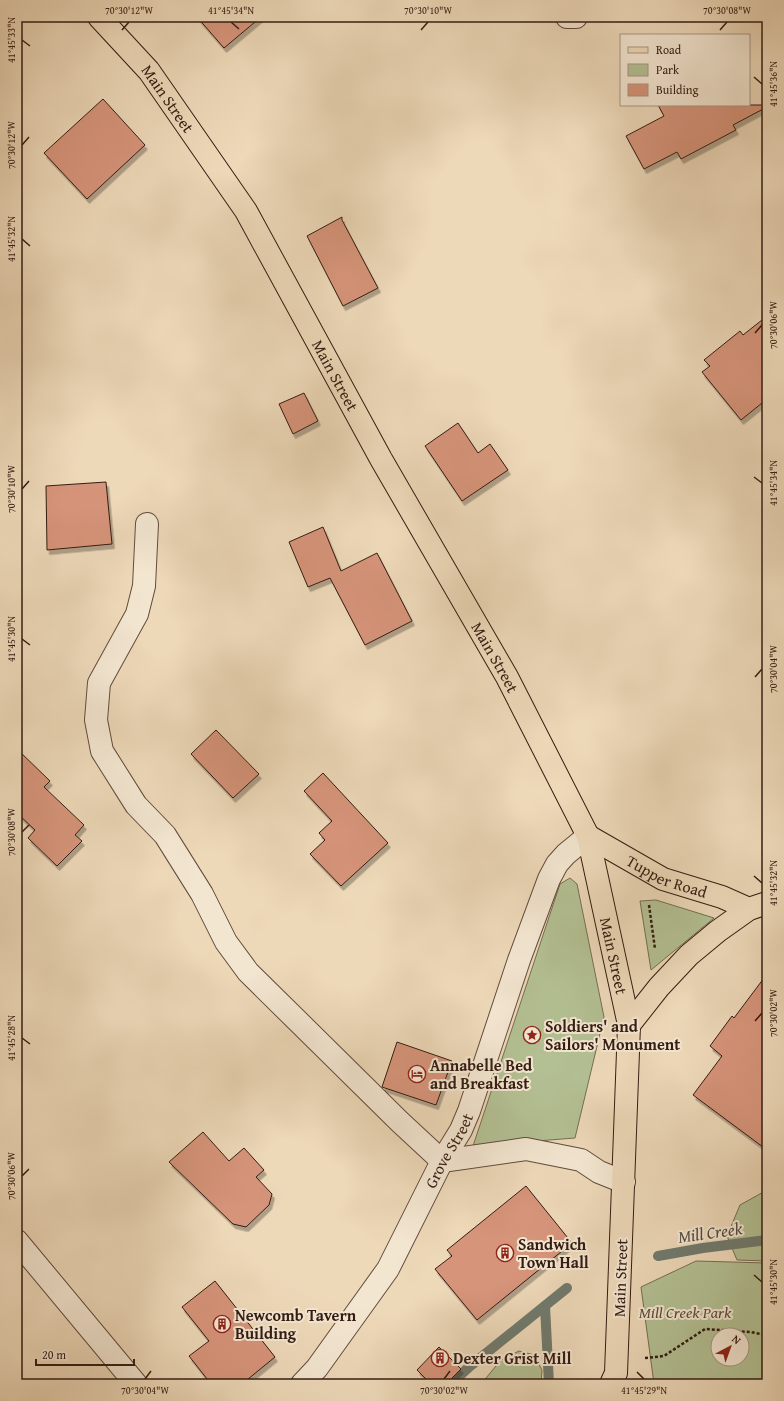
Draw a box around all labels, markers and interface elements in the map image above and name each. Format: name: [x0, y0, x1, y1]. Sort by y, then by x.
text: 70°30'12"W: [105, 3, 153, 18]
text: 41°45'34"N: [208, 3, 254, 18]
text: 70°30'10"W: [404, 3, 452, 18]
text: 70°30'08"W: [703, 3, 751, 18]
text: 41°45'33"N: [4, 17, 19, 63]
legend: [620, 34, 750, 106]
text: Road: [656, 41, 682, 58]
street label: Main Street: [136, 59, 200, 138]
text: Park: [656, 61, 680, 78]
text: 41°45'36"N: [766, 61, 781, 107]
text: Building: [656, 81, 699, 98]
text: 70°30'12"W: [4, 121, 19, 169]
text: 41°45'32"N: [4, 216, 19, 262]
text: 70°30'06"W: [766, 301, 781, 349]
street label: Main Street: [306, 335, 365, 416]
text: 41°45'34"N: [766, 460, 781, 506]
text: 70°30'10"W: [4, 465, 19, 513]
text: 41°45'30"N: [4, 616, 19, 662]
street label: Main Street: [465, 617, 525, 697]
text: 70°30'04"W: [766, 645, 781, 693]
text: 70°30'08"W: [4, 808, 19, 856]
street label: Tupper Road: [622, 848, 711, 904]
text: 41°45'32"N: [766, 860, 781, 906]
street label: Main Street: [594, 915, 634, 997]
text: 70°30'02"W: [766, 989, 781, 1037]
place label: Soldiers' and Sailors' Monument: [545, 1014, 680, 1056]
text: 41°45'28"N: [4, 1015, 19, 1061]
place icon: Soldiers' and Sailors' Monument: [522, 1025, 542, 1045]
place label: Annabelle Bed and Breakfast: [430, 1053, 533, 1095]
hotel icon: Annabelle Bed and Breakfast: [407, 1064, 427, 1084]
street label: Grove Street: [418, 1109, 479, 1192]
text: 70°30'06"W: [4, 1152, 19, 1200]
water label: Mill Creek: [676, 1215, 744, 1249]
place label: Sandwich Town Hall: [518, 1232, 589, 1274]
street label: Main Street: [607, 1238, 633, 1317]
building icon: Sandwich Town Hall: [495, 1243, 515, 1263]
text: 41°45'30"N: [766, 1259, 781, 1305]
park label: Mill Creek Park: [639, 1300, 732, 1324]
place label: Newcomb Tavern Building: [235, 1303, 357, 1345]
building icon: Newcomb Tavern Building: [212, 1314, 232, 1334]
north arrow: [710, 1327, 750, 1367]
text: N: [729, 1331, 745, 1348]
scale bar: [36, 1341, 134, 1367]
text: 20 m: [42, 1346, 66, 1363]
place label: Dexter Grist Mill: [453, 1346, 571, 1370]
building icon: Dexter Grist Mill: [430, 1348, 450, 1368]
text: 70°30'04"W: [121, 1383, 169, 1398]
text: 70°30'02"W: [420, 1383, 468, 1398]
text: 41°45'29"N: [621, 1383, 667, 1398]

